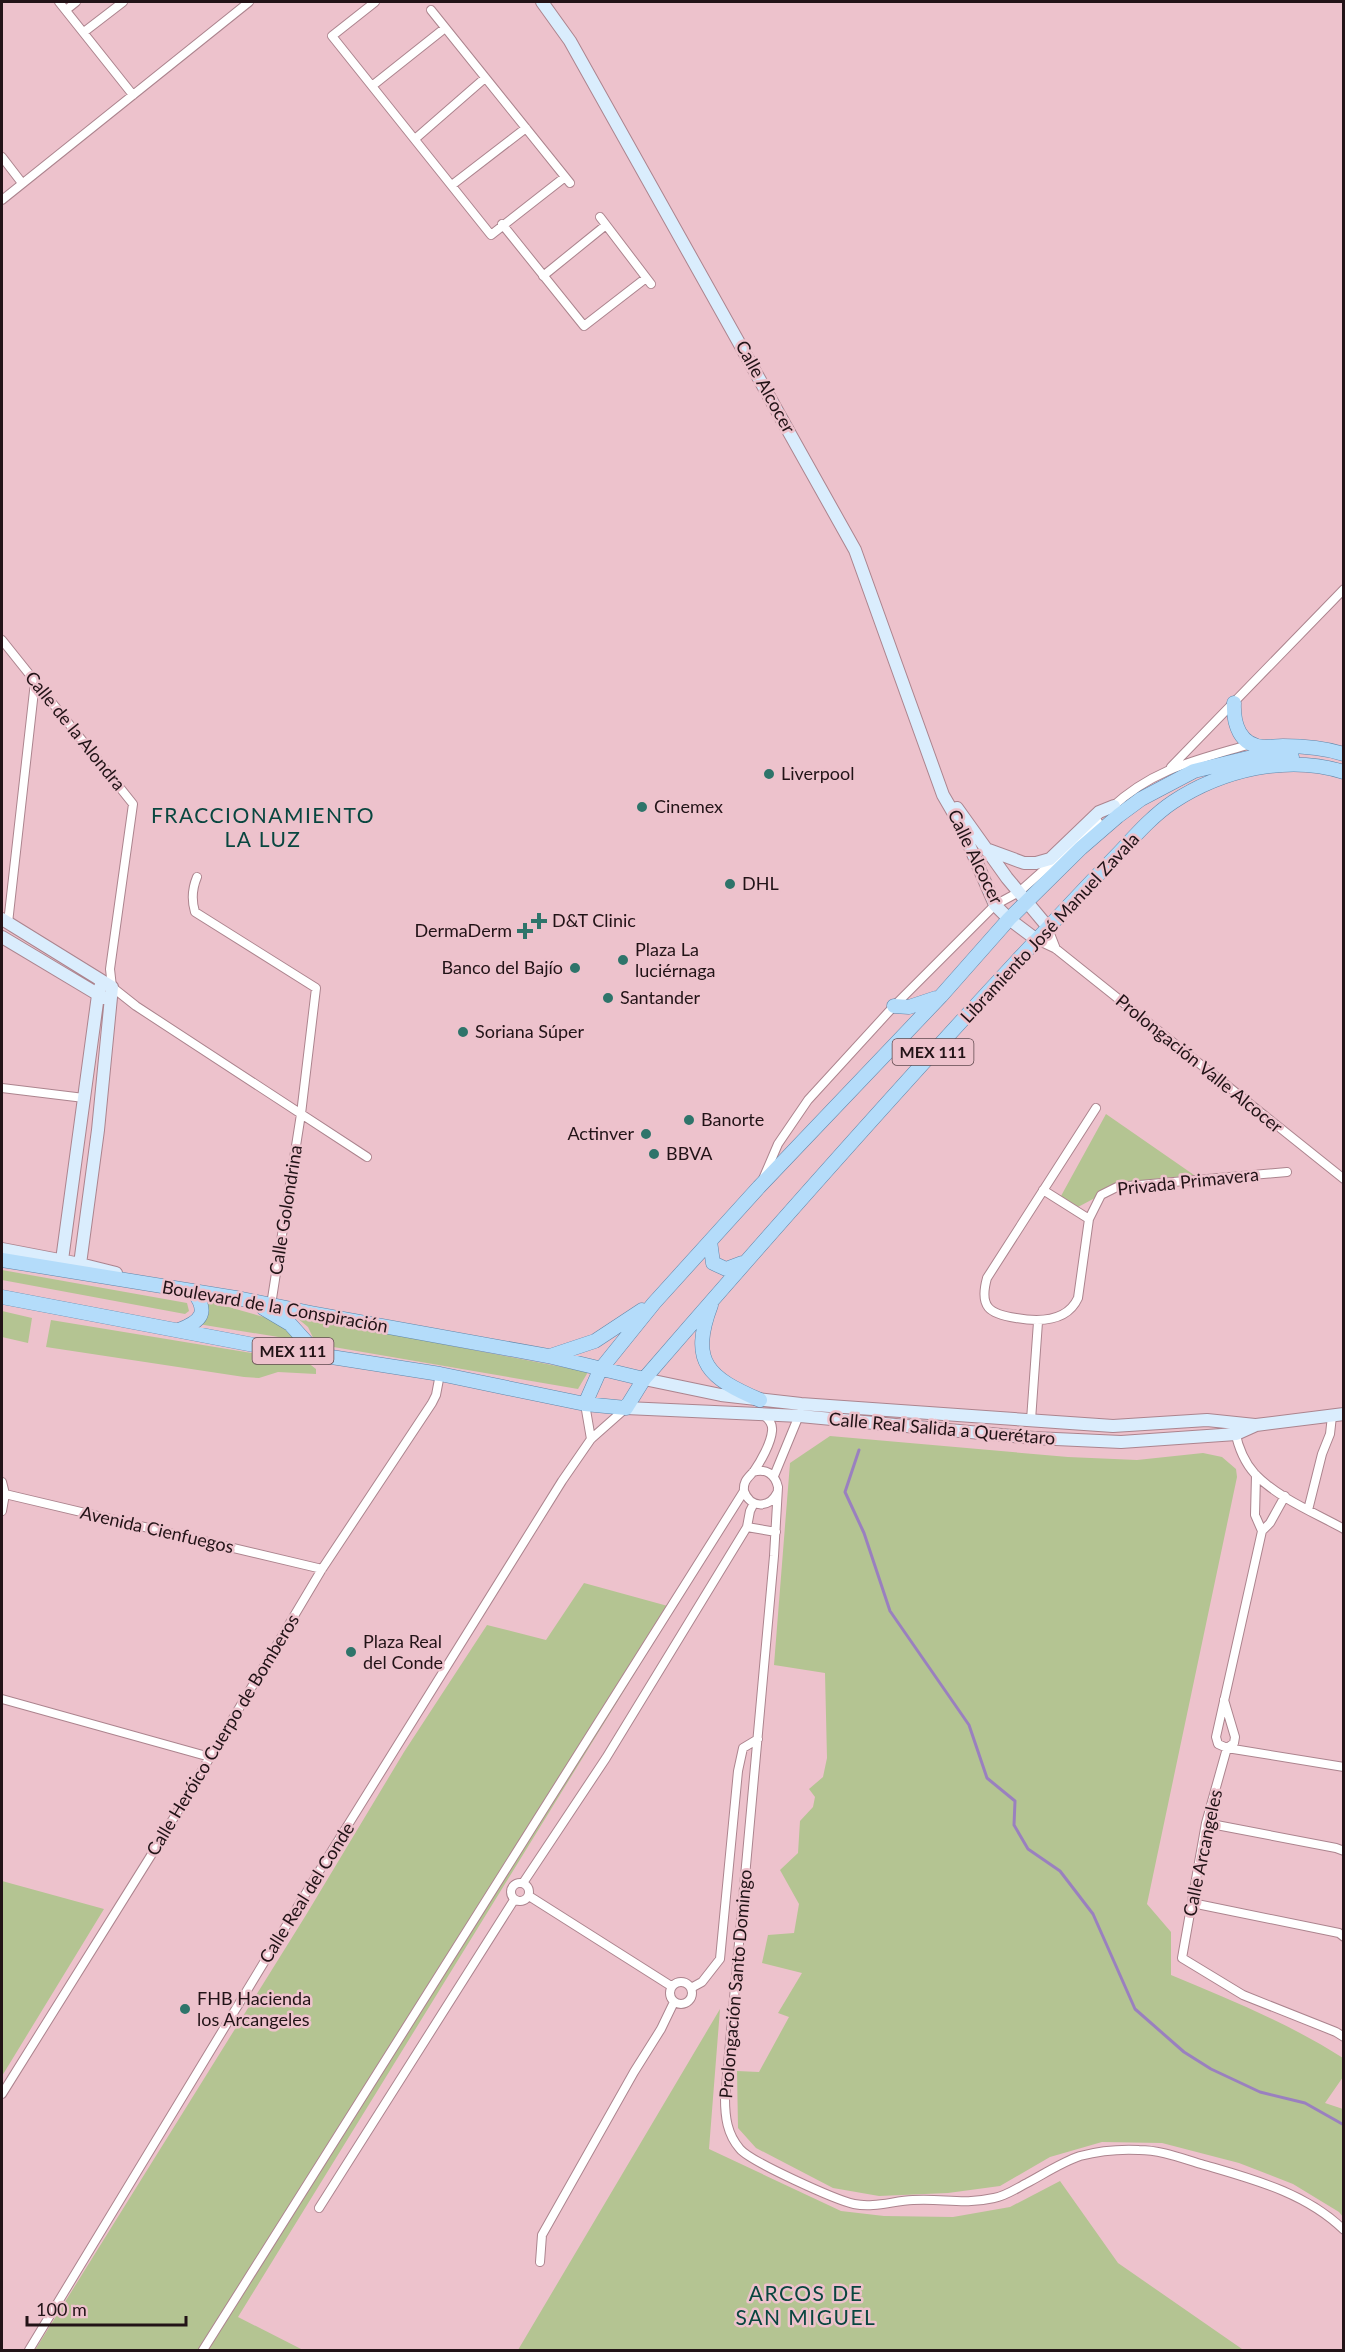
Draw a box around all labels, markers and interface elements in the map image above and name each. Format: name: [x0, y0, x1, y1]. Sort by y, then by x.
street label: Calle Alcocer: [731, 336, 801, 437]
street label: Calle de la Alondra: [21, 666, 131, 794]
place label: Liverpool: [781, 762, 854, 784]
marker: Liverpool: [762, 767, 776, 781]
place label: Cinemex: [654, 795, 723, 817]
marker: Cinemex: [635, 800, 649, 814]
district label: FRACCIONAMIENTO LA LUZ: [151, 802, 375, 851]
street label: Calle Alcocer: [944, 806, 1008, 908]
street label: Libramiento José Manuel Zavala: [955, 828, 1143, 1027]
place label: DHL: [742, 872, 779, 894]
marker: DHL: [723, 877, 737, 891]
place label: D&T Clinic: [552, 909, 636, 931]
marker: D&T Clinic: [530, 912, 548, 930]
place label: DermaDerm: [414, 919, 512, 941]
marker: DermaDerm: [516, 922, 534, 940]
place label: Plaza La luciérnaga: [635, 938, 716, 981]
marker: Plaza La luciérnaga: [616, 953, 630, 967]
place label: Banco del Bajío: [442, 956, 563, 978]
marker: Banco del Bajío: [568, 961, 582, 975]
place label: Santander: [620, 986, 701, 1008]
street label: Prolongación Valle Alcocer: [1112, 989, 1288, 1138]
marker: Santander: [601, 991, 615, 1005]
place label: Soriana Súper: [475, 1020, 585, 1042]
marker: Soriana Súper: [456, 1025, 470, 1039]
road number: MEX 111: [892, 1039, 974, 1065]
place label: Banorte: [701, 1108, 764, 1130]
marker: Banorte: [682, 1113, 696, 1127]
place label: Actinver: [567, 1122, 634, 1144]
marker: Actinver: [639, 1127, 653, 1141]
place label: BBVA: [666, 1142, 713, 1164]
street label: Calle Golondrina: [264, 1143, 306, 1276]
marker: BBVA: [647, 1147, 661, 1161]
street label: Privada Primavera: [1116, 1163, 1260, 1199]
street label: Boulevard de la Conspiración: [160, 1275, 390, 1337]
road number: MEX 111: [252, 1338, 334, 1364]
street label: Calle Real Salida a Querétaro: [828, 1407, 1056, 1449]
street label: Avenida Cienfuegos: [78, 1501, 236, 1557]
street label: Calle Heróico Cuerpo de Bomberos: [141, 1610, 303, 1859]
place label: Plaza Real del Conde: [363, 1630, 443, 1673]
marker: Plaza Real del Conde: [344, 1645, 358, 1659]
street label: Calle Arcangeles: [1178, 1787, 1226, 1918]
street label: Calle Real del Conde: [254, 1818, 358, 1967]
street label: Prolongación Santo Domingo: [714, 1869, 756, 2099]
place label: FHB Hacienda los Arcangeles: [197, 1987, 311, 2030]
marker: FHB Hacienda los Arcangeles: [178, 2002, 192, 2016]
district label: ARCOS DE SAN MIGUEL: [736, 2280, 876, 2329]
scale bar: [27, 2289, 186, 2327]
text: 100 m: [36, 2298, 87, 2320]

